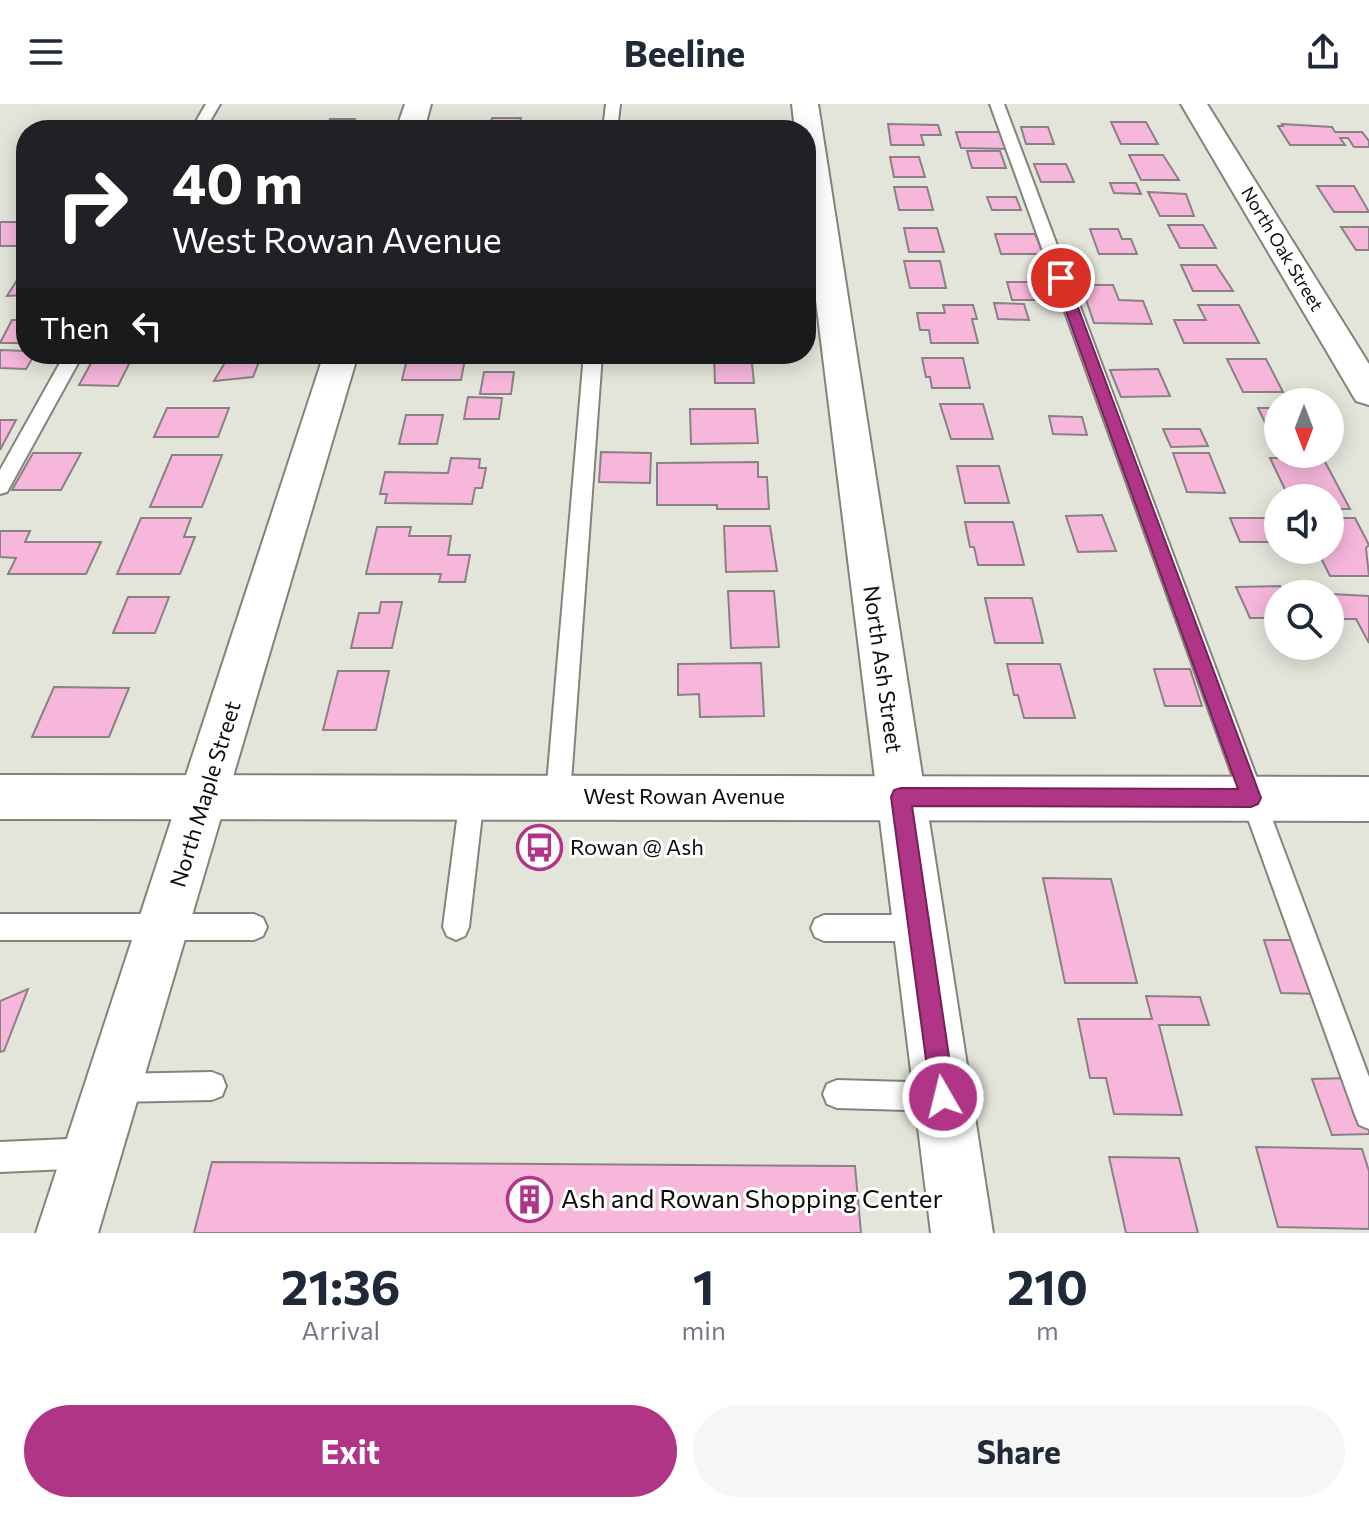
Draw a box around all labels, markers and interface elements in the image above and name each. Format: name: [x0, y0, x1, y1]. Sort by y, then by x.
icon: menu: [24, 30, 68, 74]
text: Beeline: [624, 30, 745, 74]
icon: share: [1301, 30, 1345, 74]
text: 40 m: [172, 147, 303, 216]
icon: right: [40, 152, 144, 256]
street label: North Oak Street: [1237, 182, 1329, 315]
text: West Rowan Avenue: [172, 216, 502, 260]
pin: [1027, 244, 1095, 312]
icon: arrive: [1039, 256, 1083, 300]
icon: left: [125, 304, 169, 348]
text: Then: [40, 308, 109, 345]
north arrow: [1264, 388, 1344, 468]
map controls: [1264, 388, 1344, 660]
button: sound: [1264, 484, 1344, 564]
button: search: [1264, 580, 1344, 660]
street label: North Ash Street: [858, 584, 909, 754]
street label: North Maple Street: [163, 697, 246, 890]
street label: West Rowan Avenue: [583, 782, 785, 809]
bus stop icon: Rowan @ Ash: [515, 823, 563, 871]
place label: Rowan @ Ash: [570, 833, 704, 860]
position arrow: [901, 1055, 985, 1139]
building icon: Ash and Rowan Shopping Center: [506, 1175, 554, 1223]
place label: Ash and Rowan Shopping Center: [561, 1182, 943, 1213]
text: 21:36: [281, 1256, 400, 1315]
text: 1: [693, 1256, 715, 1315]
text: 210: [1007, 1256, 1088, 1315]
text: Arrival: [301, 1314, 380, 1345]
text: min: [682, 1314, 726, 1345]
text: m: [1036, 1314, 1059, 1345]
button: Exit: [24, 1405, 677, 1497]
button: Share: [693, 1405, 1345, 1497]

